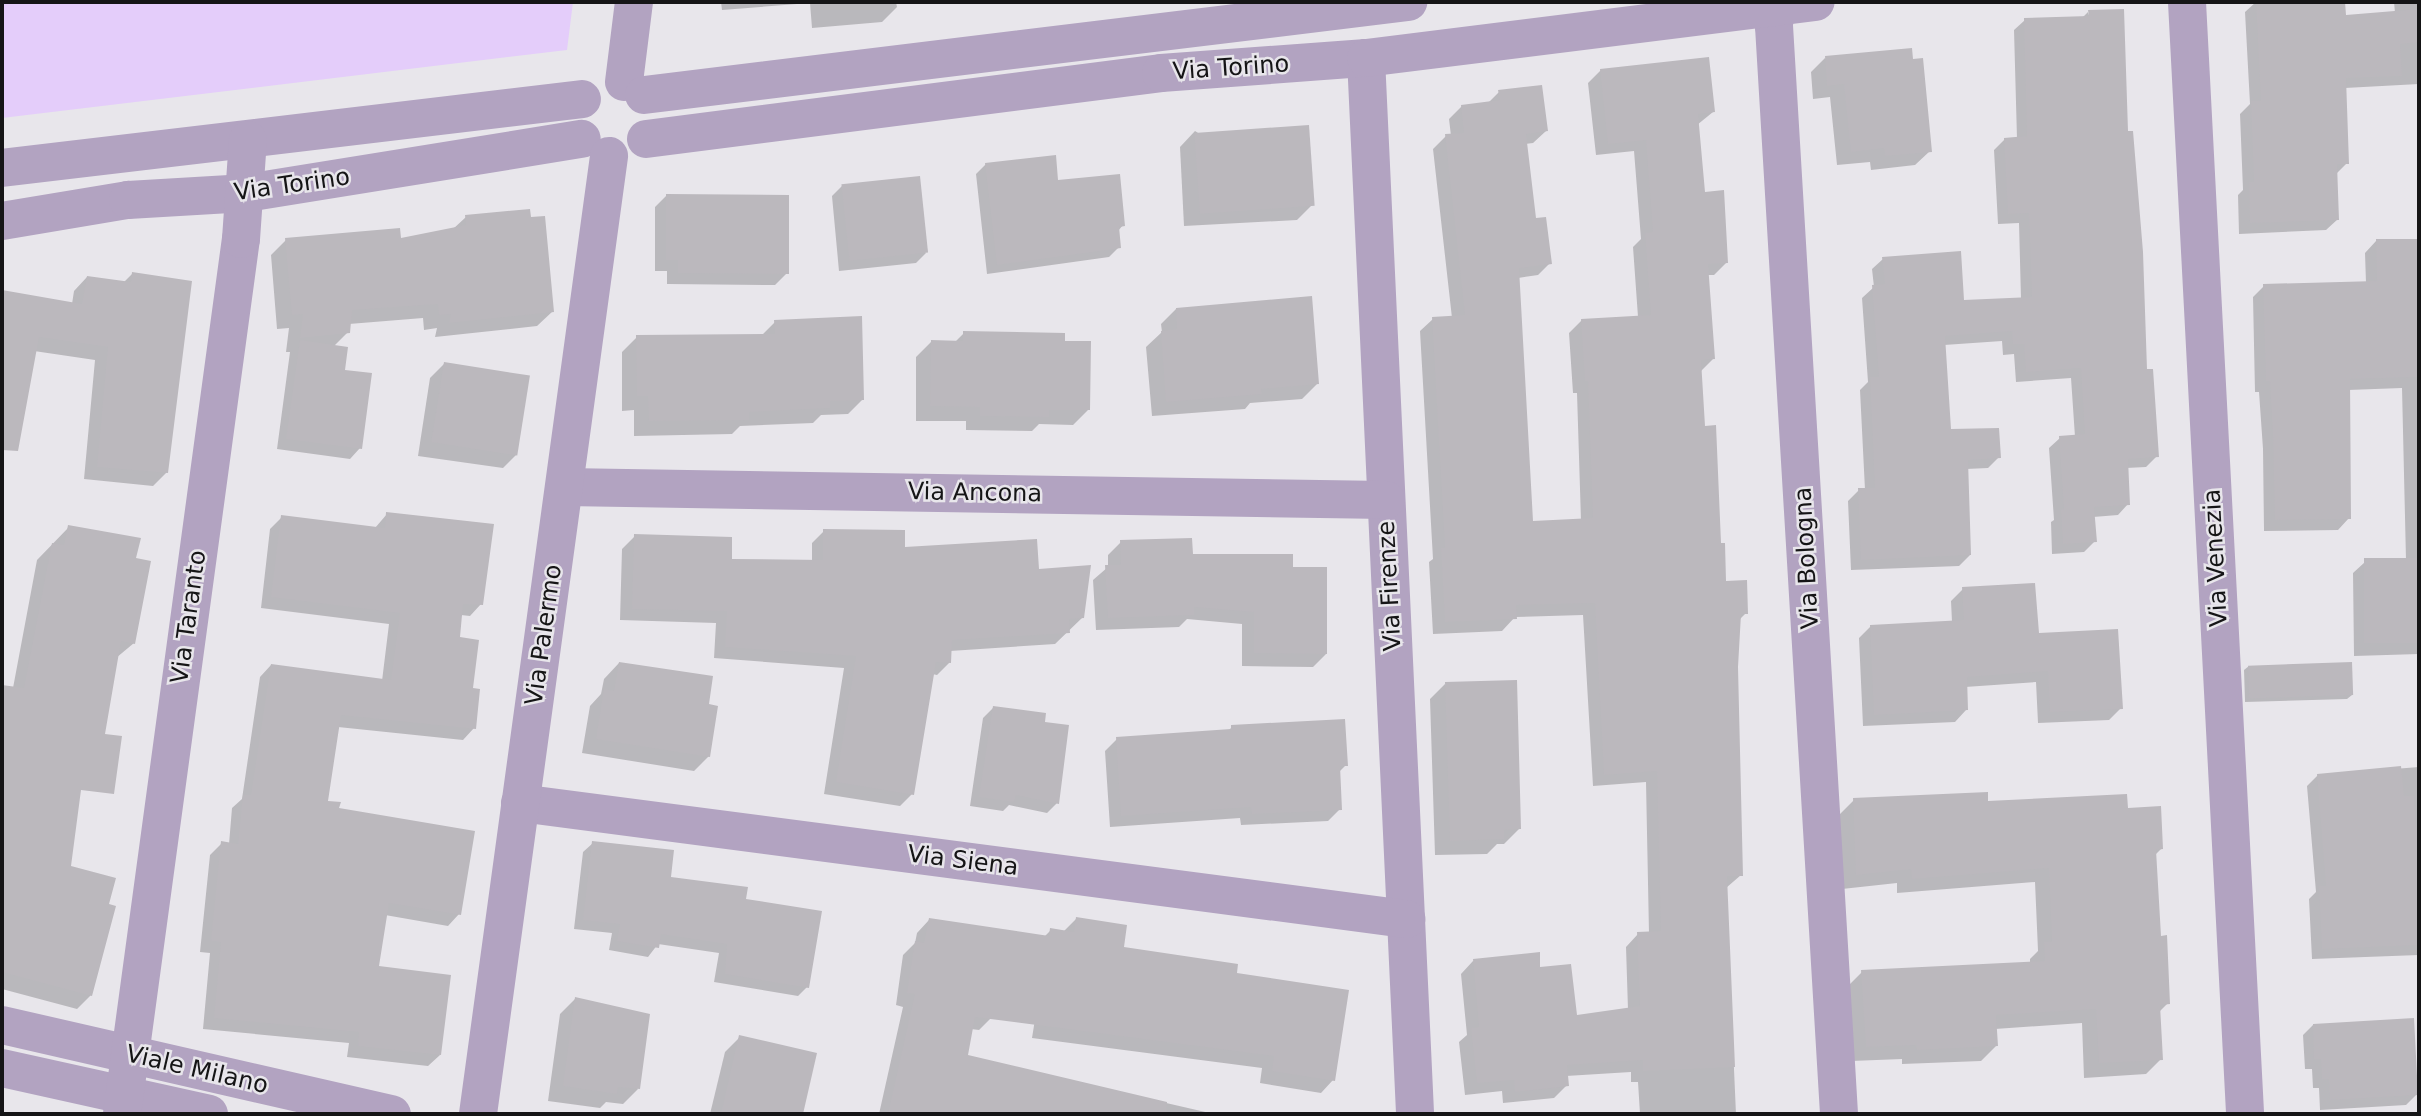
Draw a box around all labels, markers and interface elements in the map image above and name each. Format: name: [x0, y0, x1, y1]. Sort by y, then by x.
street label: Via Torino: [1172, 50, 1290, 86]
street label: Via Torino: [232, 163, 352, 207]
street label: Via Ancona: [908, 477, 1042, 509]
street label: Via Bologna: [1789, 486, 1825, 630]
street label: Via Venezia: [2198, 488, 2234, 628]
street label: Via Firenze: [1372, 520, 1408, 652]
street label: Via Taranto: [165, 549, 213, 685]
street label: Via Palermo: [520, 563, 568, 707]
street label: Via Siena: [906, 840, 1020, 882]
street label: Viale Milano: [123, 1040, 271, 1100]

